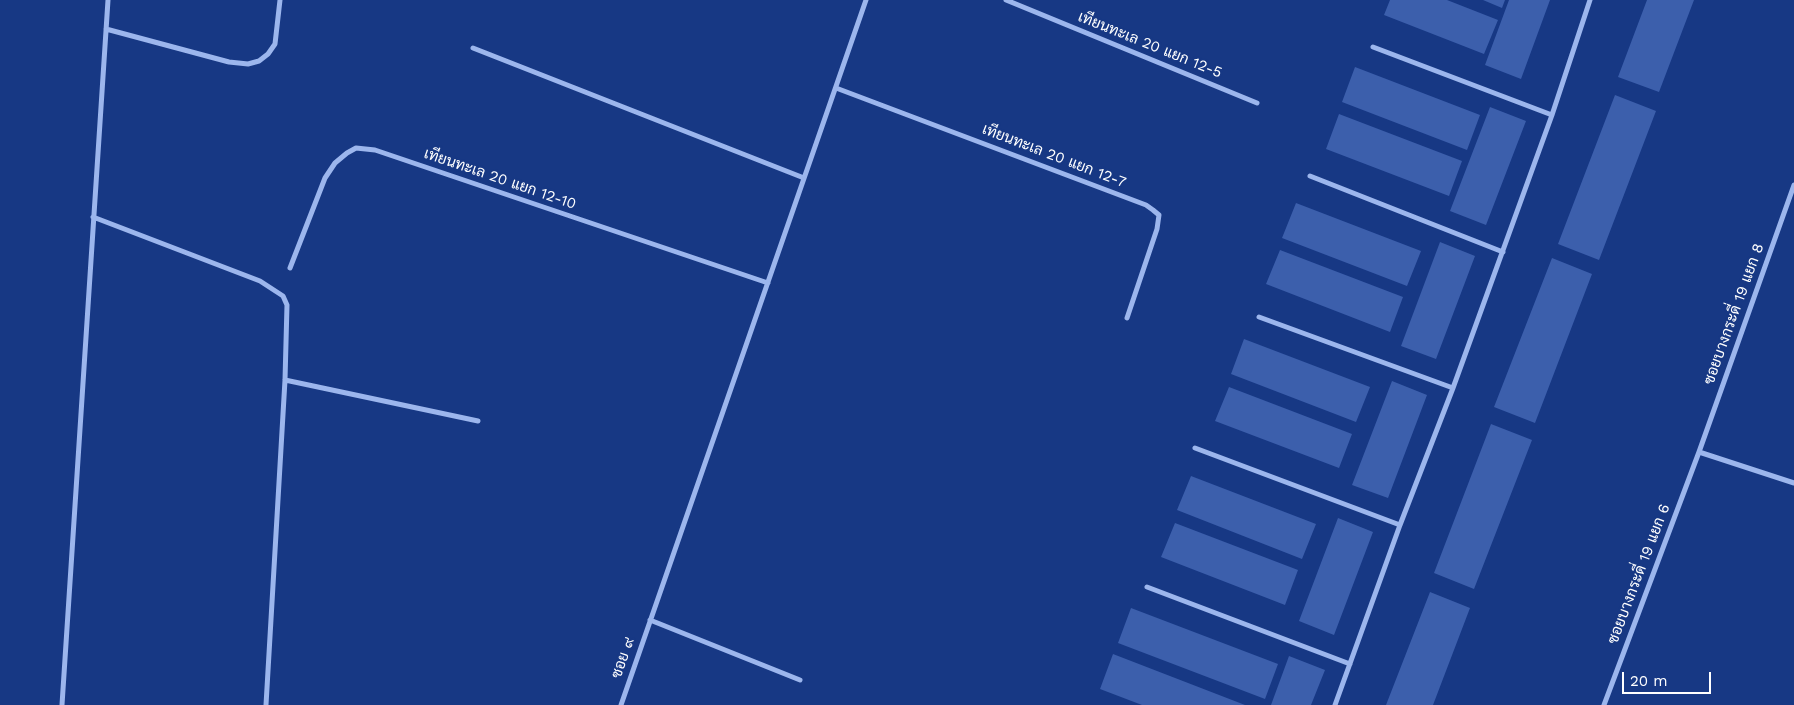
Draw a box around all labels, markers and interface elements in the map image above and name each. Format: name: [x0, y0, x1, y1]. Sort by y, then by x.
street label: เทียนทะเล 20 แยก 12-5: [1075, 8, 1225, 82]
street label: เทียนทะเล 20 แยก 12-7: [980, 120, 1128, 192]
street label: เทียนทะเล 20 แยก 12-10: [422, 144, 578, 214]
street label: ซอยบางกระดี่ 19 แยก 8: [1700, 241, 1768, 387]
street label: ซอยบางกระดี่ 19 แยก 6: [1604, 501, 1674, 647]
street label: ซอย ๙: [608, 635, 638, 681]
scale bar: [1624, 662, 1713, 694]
text: 20 m: [1630, 672, 1668, 690]

